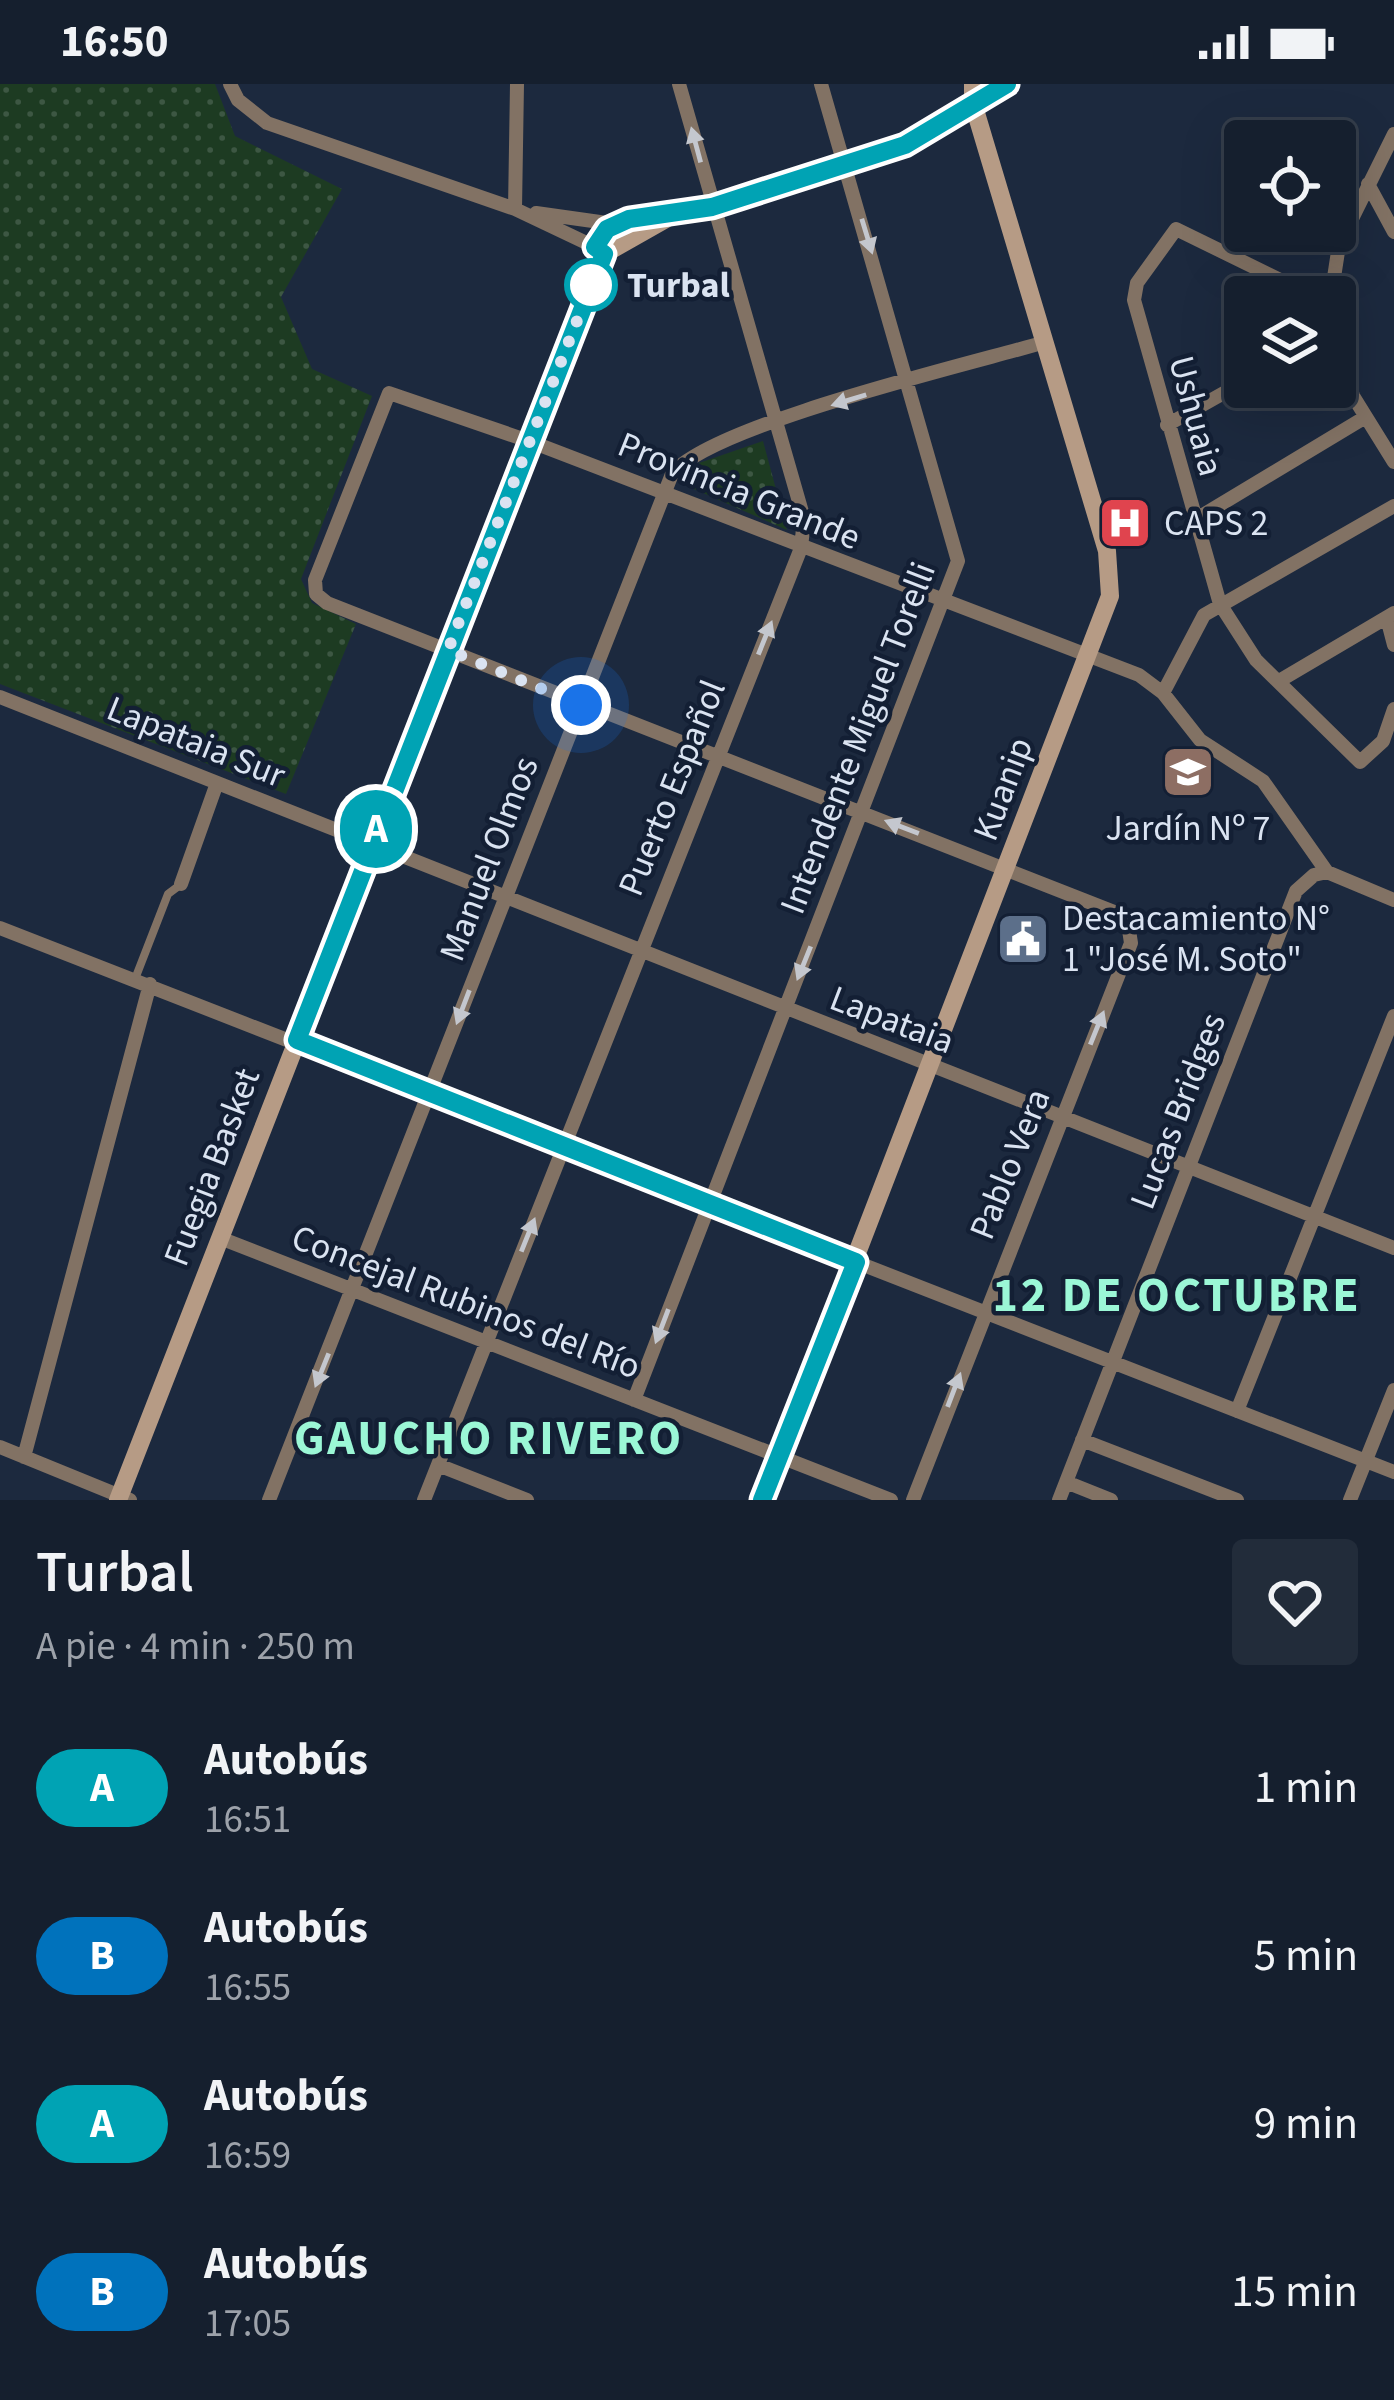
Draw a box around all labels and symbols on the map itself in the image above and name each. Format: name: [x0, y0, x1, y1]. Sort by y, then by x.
one-way arrow: [685, 126, 704, 163]
one-way arrow: [859, 218, 877, 255]
marker: Turbal: [566, 260, 616, 310]
place label: Turbal: [627, 260, 730, 311]
street label: Ushuaia: [1156, 350, 1236, 482]
one-way arrow: [830, 391, 867, 410]
street label: Provincia Grande: [610, 419, 868, 563]
hospital icon: CAPS 2: [1097, 495, 1153, 551]
place label: CAPS 2: [1164, 498, 1268, 549]
street label: Intendente Miguel Torelli: [767, 555, 949, 921]
one-way arrow: [756, 620, 775, 656]
street label: Puerto Español: [606, 672, 738, 904]
your location: [551, 675, 611, 735]
street label: Lapataia Sur: [99, 683, 293, 801]
street label: Kuanip: [960, 730, 1046, 848]
school or university icon: Jardín Nº 7: [1160, 744, 1216, 800]
street label: Manuel Olmos: [427, 749, 551, 969]
line badge: A: [337, 790, 415, 868]
place label: Jardín Nº 7: [1106, 803, 1270, 854]
one-way arrow: [883, 817, 919, 836]
place label: Destacamiento N° 1 "José M. Soto": [1062, 893, 1330, 985]
public building icon: Destacamiento N° 1 "José M. Soto": [995, 911, 1051, 967]
one-way arrow: [794, 945, 813, 981]
street label: Lapataia: [822, 973, 962, 1067]
one-way arrow: [453, 989, 472, 1025]
street label: Lucas Bridges: [1117, 1006, 1239, 1216]
one-way arrow: [1088, 1009, 1107, 1045]
street label: Fuegia Basket: [151, 1061, 273, 1273]
street label: Pablo Vera: [957, 1081, 1063, 1247]
street label: Concejal Rubinos del Río: [284, 1212, 648, 1392]
one-way arrow: [519, 1216, 538, 1252]
district label: 12 DE OCTUBRE: [992, 1262, 1362, 1330]
one-way arrow: [652, 1308, 671, 1344]
one-way arrow: [312, 1353, 331, 1389]
one-way arrow: [946, 1372, 965, 1408]
district label: GAUCHO RIVERO: [294, 1405, 684, 1473]

